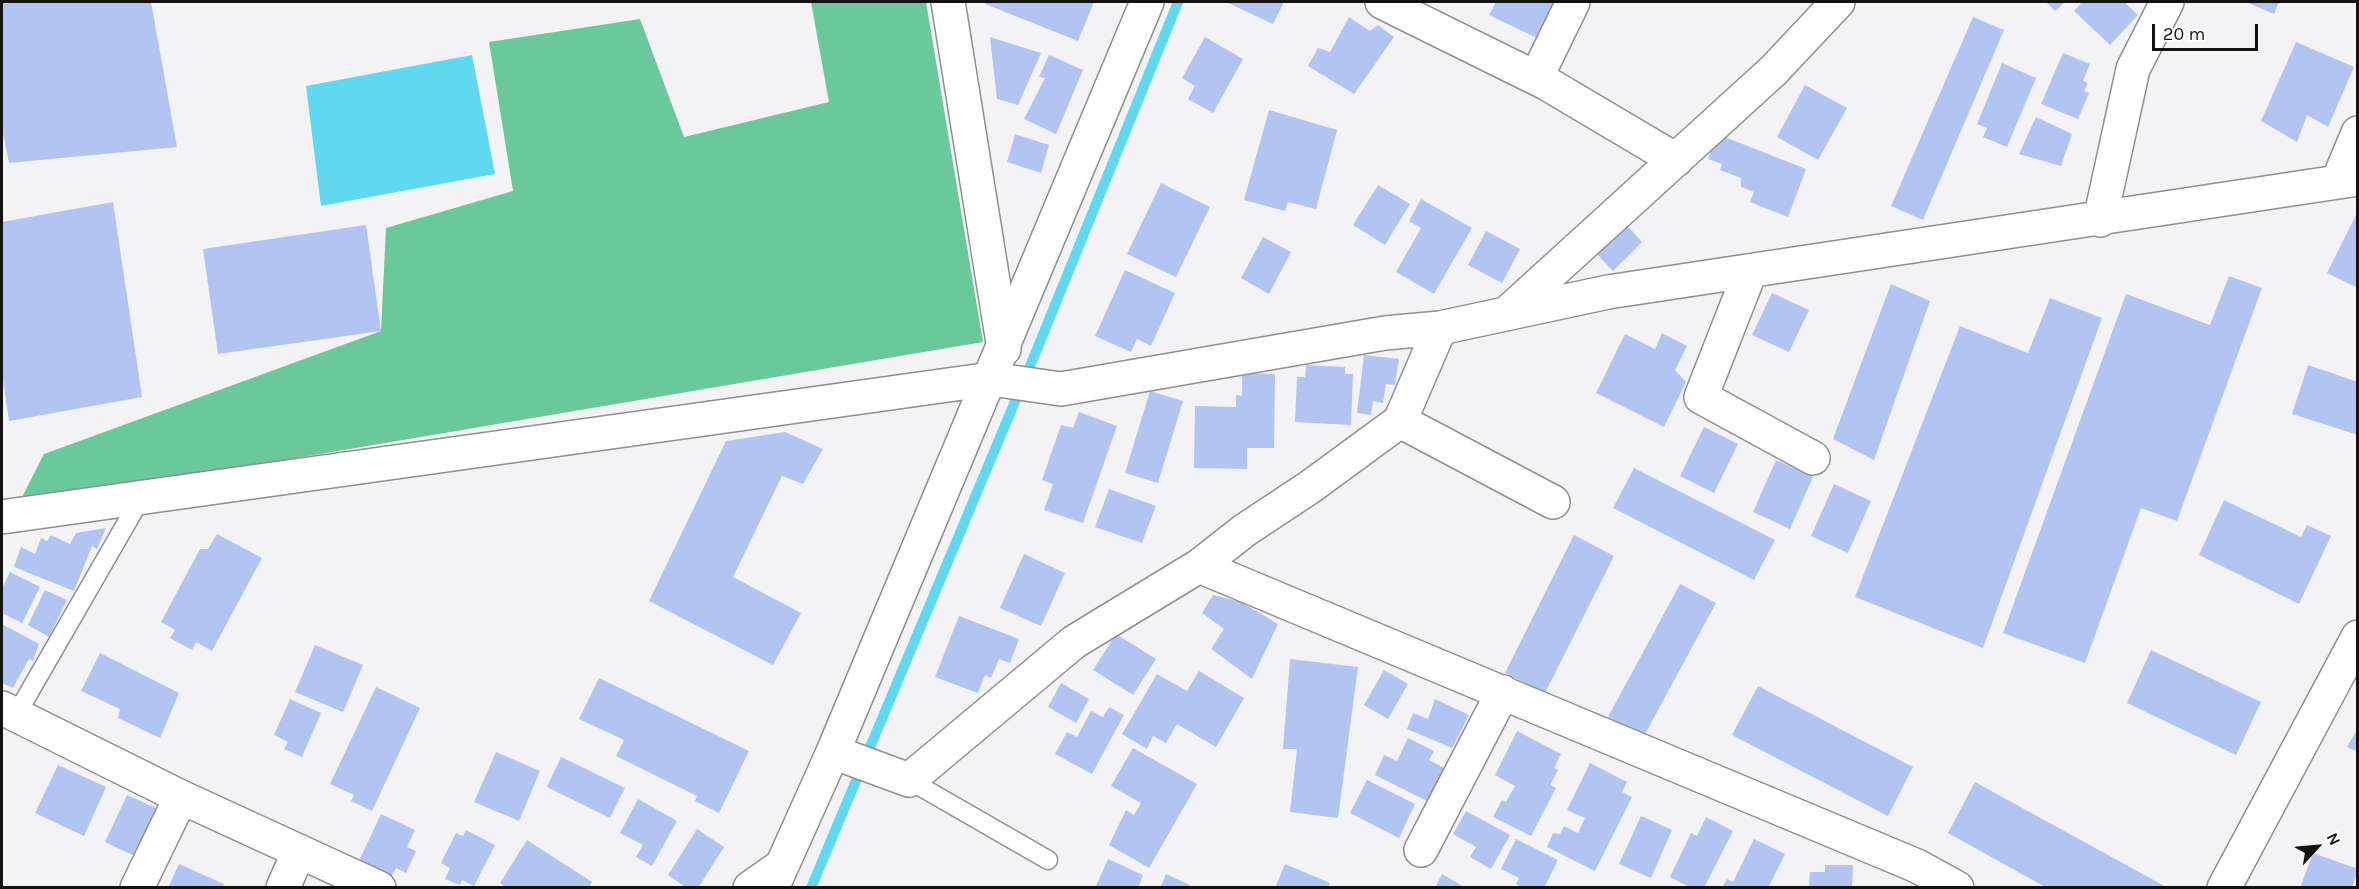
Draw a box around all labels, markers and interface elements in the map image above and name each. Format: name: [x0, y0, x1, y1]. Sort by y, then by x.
scale bar: [2155, 12, 2262, 50]
text: 20 m: [2163, 23, 2205, 45]
north arrow: [2287, 817, 2347, 877]
text: N: [2323, 830, 2345, 848]

